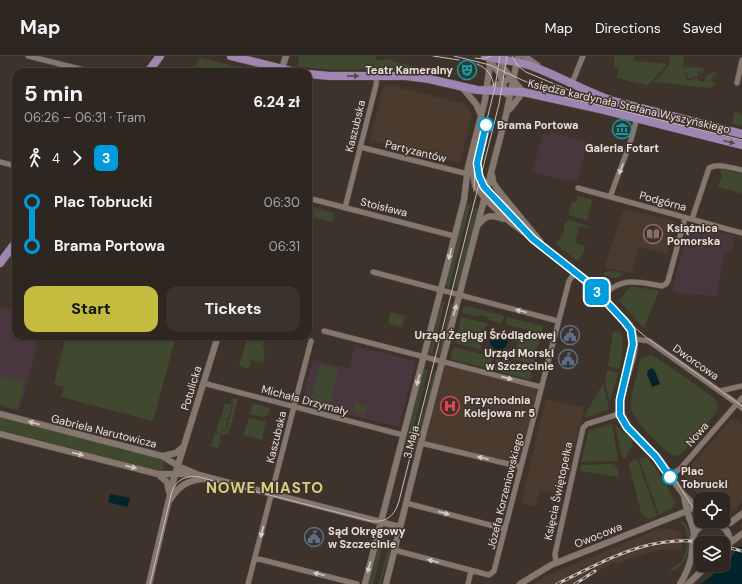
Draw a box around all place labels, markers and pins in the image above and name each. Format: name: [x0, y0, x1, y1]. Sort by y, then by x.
theatre icon: Teatr Kameralny: [456, 59, 478, 81]
place label: Teatr Kameralny: [365, 63, 453, 77]
marker: Brama Portowa: [478, 117, 494, 133]
place label: Brama Portowa: [497, 118, 578, 132]
museum icon: Galeria Fotart: [611, 118, 633, 140]
place label: Galeria Fotart: [585, 141, 659, 155]
place label: Książnica Pomorska: [667, 221, 720, 248]
library icon: Książnica Pomorska: [642, 223, 664, 245]
public building icon: Urząd Żeglugi Śródlądowej: [559, 324, 581, 346]
place label: Urząd Żeglugi Śródlądowej: [415, 328, 556, 342]
place label: Urząd Morski w Szczecinie: [484, 346, 554, 373]
public building icon: Urząd Morski w Szczecinie: [557, 348, 579, 370]
place label: Przychodnia Kolejowa nr 5: [464, 393, 535, 420]
hospital icon: Przychodnia Kolejowa nr 5: [439, 395, 461, 417]
place label: Plac Tobrucki: [681, 464, 728, 491]
marker: Plac Tobrucki: [662, 469, 678, 485]
place label: Sąd Okręgowy w Szczecinie: [328, 524, 406, 551]
public building icon: Sąd Okręgowy w Szczecinie: [303, 526, 325, 548]

